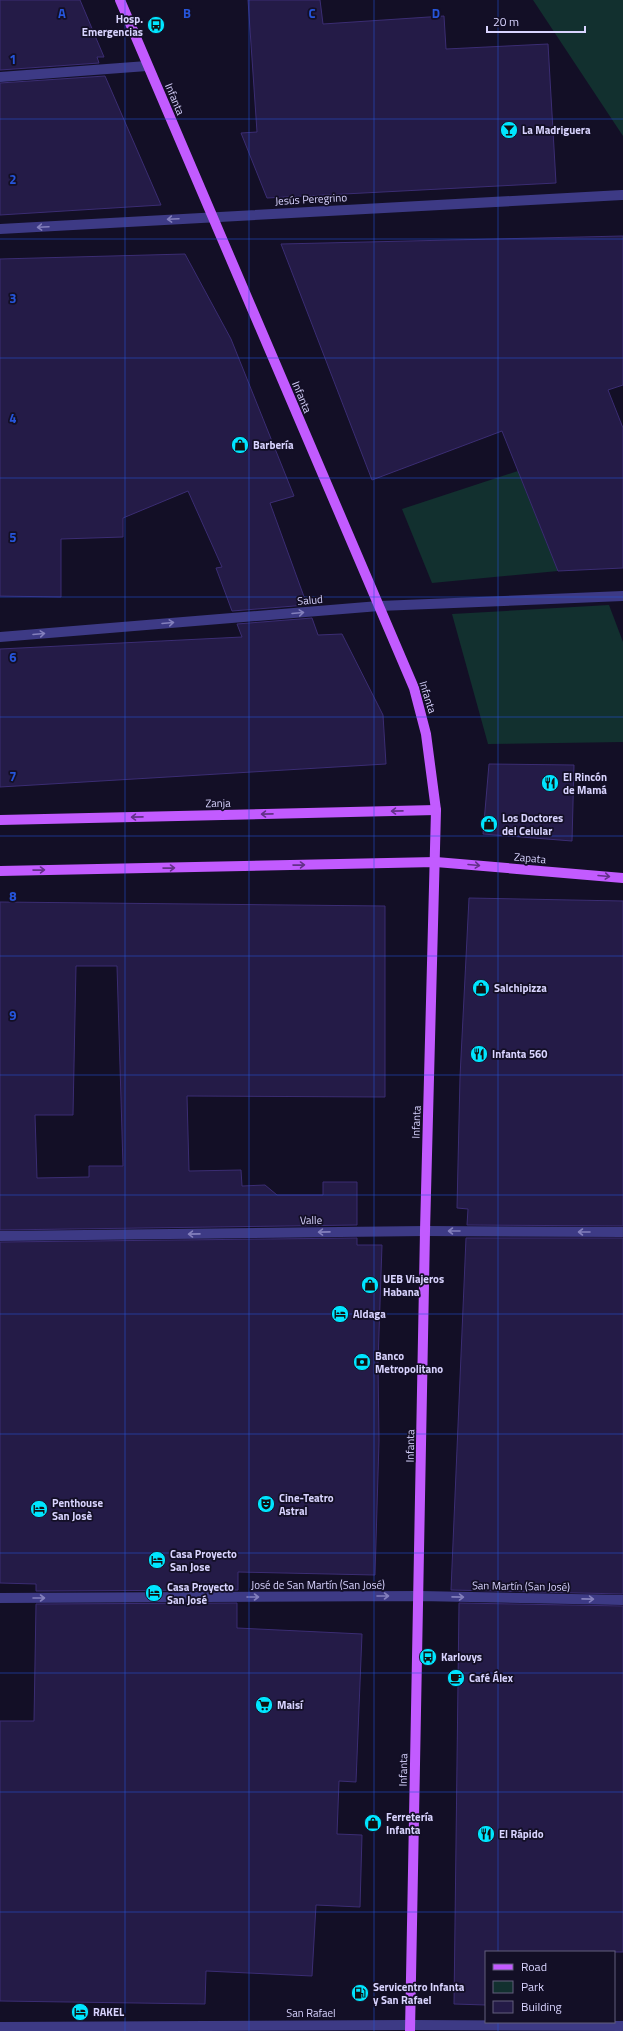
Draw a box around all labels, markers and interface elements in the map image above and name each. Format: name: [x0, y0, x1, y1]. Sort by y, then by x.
text: A: [58, 3, 66, 23]
text: B: [183, 3, 191, 23]
text: C: [308, 3, 316, 23]
text: D: [432, 3, 440, 23]
scale bar: [487, 8, 585, 34]
place label: Hosp. Emergencias: [82, 11, 143, 40]
text: 20 m: [493, 12, 519, 31]
bus stop icon: Hosp. Emergencias: [146, 15, 166, 35]
text: 1: [9, 49, 17, 69]
street label: Infanta: [161, 81, 189, 118]
bar icon: La Madriguera: [499, 120, 519, 140]
place label: La Madriguera: [522, 122, 591, 138]
text: 2: [9, 169, 17, 189]
street label: Jesús Peregrino: [275, 189, 348, 209]
one-way arrow: [167, 215, 180, 222]
one-way arrow: [37, 223, 50, 230]
text: 3: [9, 288, 17, 308]
street label: Infanta: [288, 379, 316, 416]
text: 4: [9, 408, 17, 428]
shop icon: Barbería: [230, 435, 250, 455]
place label: Barbería: [253, 437, 294, 453]
text: 5: [9, 527, 17, 547]
street label: Salud: [297, 591, 324, 609]
one-way arrow: [291, 609, 304, 616]
one-way arrow: [161, 620, 174, 627]
one-way arrow: [32, 630, 45, 637]
text: 6: [9, 647, 17, 667]
street label: Infanta: [416, 679, 441, 716]
text: 7: [9, 766, 17, 786]
place label: El Rincón de Mamá: [563, 769, 607, 798]
restaurant icon: El Rincón de Mamá: [540, 773, 560, 793]
street label: Zanja: [205, 795, 231, 811]
one-way arrow: [391, 807, 404, 815]
one-way arrow: [261, 810, 274, 818]
place label: Los Doctores del Celular: [502, 810, 563, 839]
one-way arrow: [131, 813, 144, 821]
shop icon: Los Doctores del Celular: [479, 814, 499, 834]
street label: Zapata: [513, 849, 547, 867]
one-way arrow: [292, 861, 305, 869]
one-way arrow: [467, 862, 480, 869]
one-way arrow: [162, 864, 175, 871]
one-way arrow: [32, 866, 45, 874]
one-way arrow: [597, 873, 610, 880]
text: 8: [9, 886, 17, 906]
shop icon: Salchipizza: [471, 978, 491, 998]
place label: Salchipizza: [494, 980, 547, 996]
text: 9: [9, 1005, 17, 1025]
restaurant icon: Infanta 560: [469, 1044, 489, 1064]
place label: Infanta 560: [492, 1046, 547, 1062]
street label: Infanta: [407, 1105, 425, 1139]
street label: Valle: [300, 1212, 323, 1228]
one-way arrow: [448, 1227, 461, 1235]
one-way arrow: [318, 1228, 331, 1236]
one-way arrow: [578, 1228, 591, 1236]
one-way arrow: [188, 1230, 201, 1238]
place label: UEB Viajeros Habana: [383, 1271, 444, 1300]
shop icon: UEB Viajeros Habana: [360, 1275, 380, 1295]
hotel icon: Aldaga: [330, 1304, 350, 1324]
place label: Aldaga: [353, 1306, 386, 1322]
place label: Banco Metropolitano: [375, 1348, 443, 1377]
bank icon: Banco Metropolitano: [352, 1352, 372, 1372]
street label: Infanta: [402, 1429, 418, 1463]
place label: Cine-Teatro Astral: [279, 1490, 334, 1519]
theatre icon: Cine-Teatro Astral: [256, 1494, 276, 1514]
place label: Penthouse San Josè: [52, 1495, 103, 1524]
hotel icon: Penthouse San Josè: [29, 1499, 49, 1519]
place label: Casa Proyecto San Jose: [170, 1546, 237, 1575]
hotel icon: Casa Proyecto San Jose: [147, 1550, 167, 1570]
street label: José de San Martín (San José): [251, 1577, 385, 1593]
street label: San Martín (San José): [472, 1577, 570, 1595]
place label: Casa Proyecto San José: [167, 1579, 234, 1608]
hotel icon: Casa Proyecto San José: [144, 1583, 164, 1603]
one-way arrow: [376, 1592, 389, 1600]
one-way arrow: [246, 1593, 259, 1601]
one-way arrow: [451, 1593, 464, 1601]
one-way arrow: [32, 1594, 45, 1602]
one-way arrow: [581, 1595, 594, 1603]
bus stop icon: Karlovys: [418, 1647, 438, 1667]
place label: Karlovys: [441, 1649, 482, 1665]
cafe icon: Café Álex: [446, 1668, 466, 1688]
place label: Café Álex: [469, 1670, 514, 1686]
supermarket icon: Maisí: [254, 1695, 274, 1715]
place label: Maisí: [277, 1697, 304, 1713]
street label: Infanta: [395, 1753, 411, 1787]
place label: Ferretería Infanta: [386, 1809, 434, 1838]
shop icon: Ferretería Infanta: [363, 1813, 383, 1833]
restaurant icon: El Rápido: [476, 1824, 496, 1844]
place label: El Rápido: [499, 1826, 544, 1842]
legend: [485, 1951, 615, 2023]
text: Road: [521, 1957, 547, 1976]
text: Park: [521, 1977, 544, 1996]
place label: Servicentro Infanta y San Rafael: [373, 1979, 465, 2008]
fuel station icon: Servicentro Infanta y San Rafael: [350, 1983, 370, 2003]
text: Building: [521, 1997, 562, 2016]
hotel icon: RAKEL: [70, 2002, 90, 2022]
place label: RAKEL: [93, 2004, 125, 2020]
street label: San Rafael: [286, 2005, 336, 2021]

